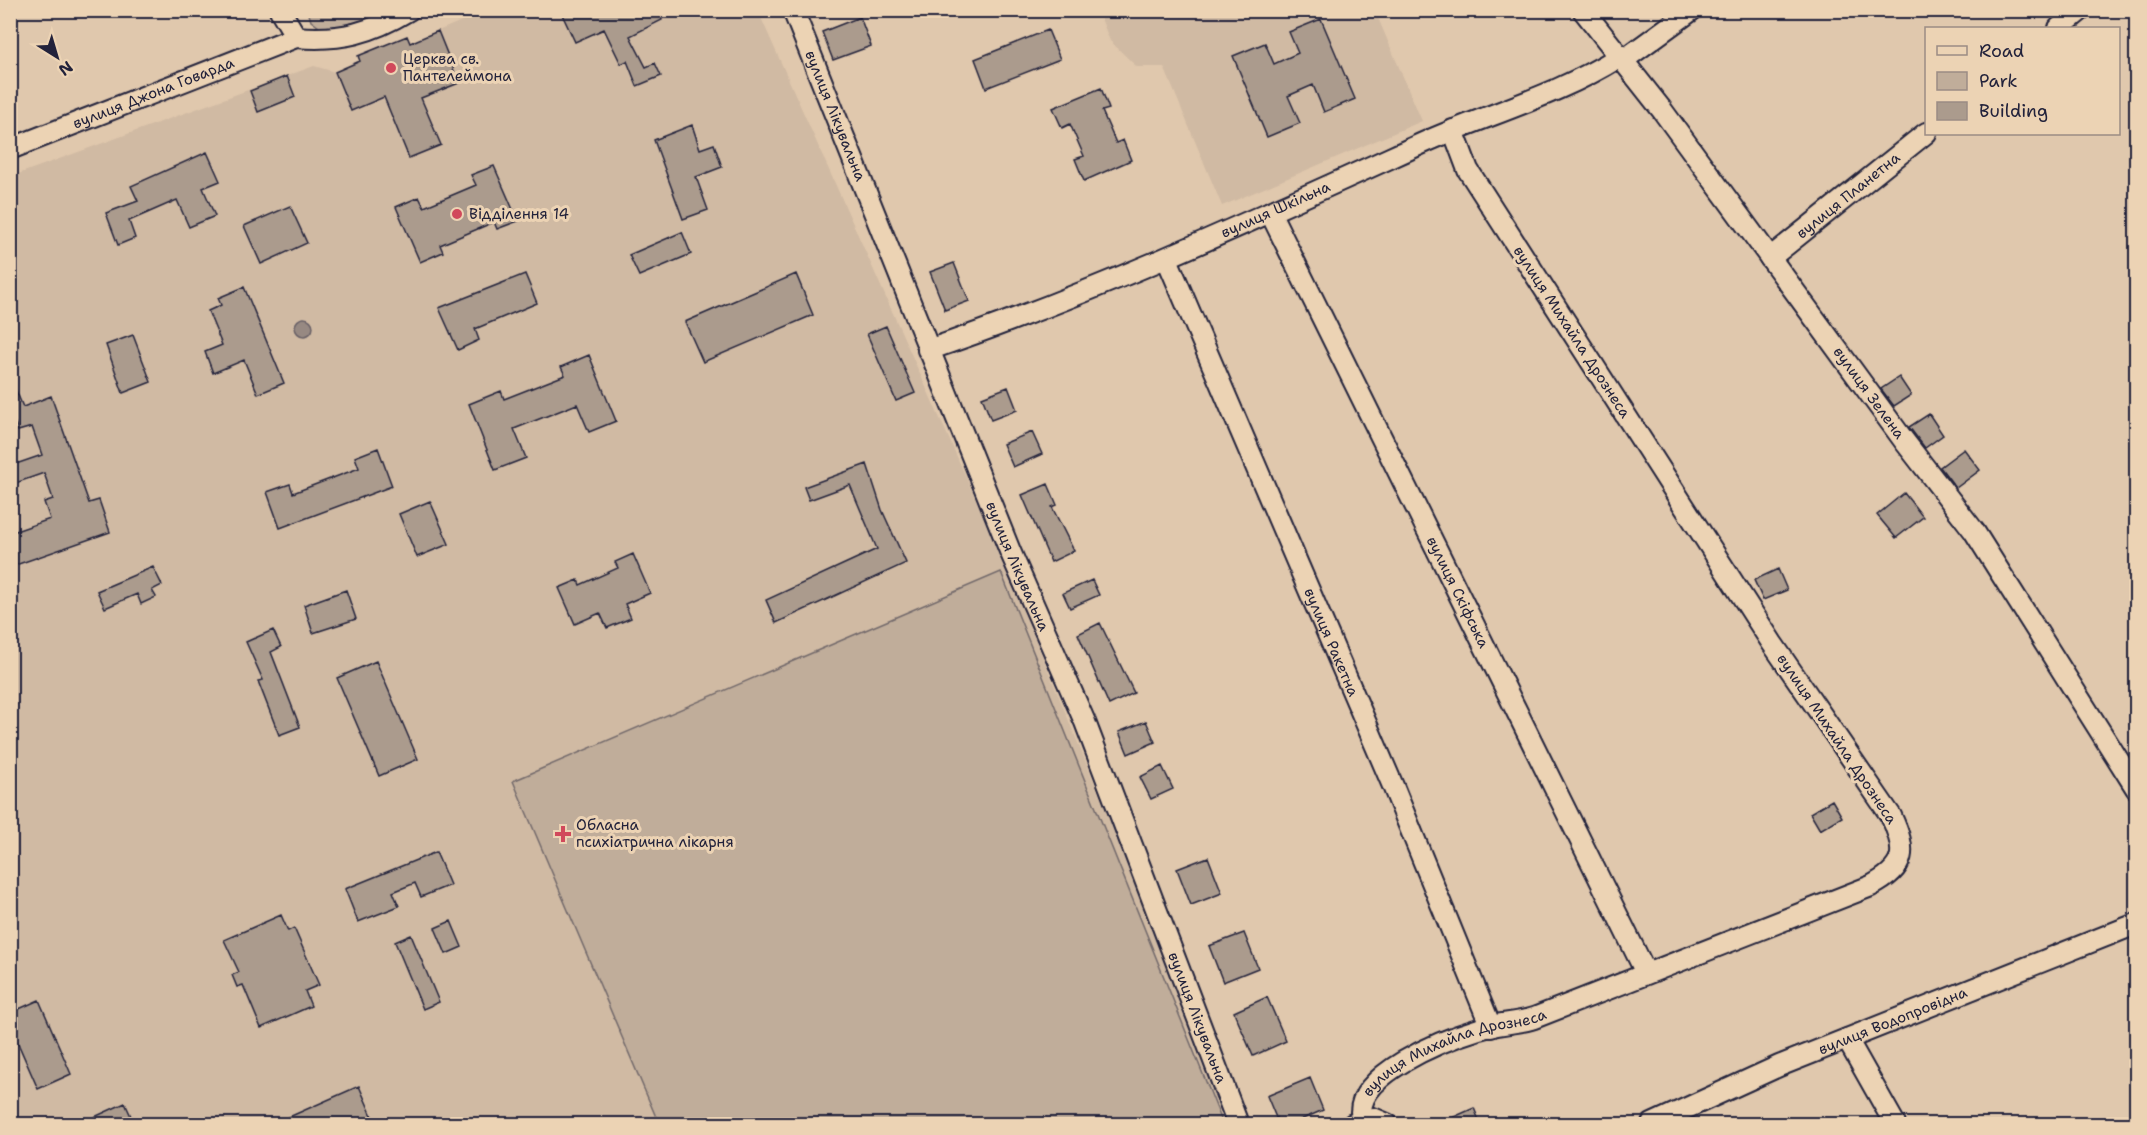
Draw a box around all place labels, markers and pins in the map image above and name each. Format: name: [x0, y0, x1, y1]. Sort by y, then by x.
place label: Церква св. Пантелеймона: [403, 49, 512, 86]
marker: Церква св. Пантелеймона: [384, 61, 398, 75]
place label: Відділення 14: [469, 204, 569, 224]
marker: Відділення 14: [450, 207, 464, 221]
place label: Обласна психіатрична лікарня: [576, 815, 734, 852]
marker: Обласна психіатрична лікарня: [554, 825, 572, 843]

